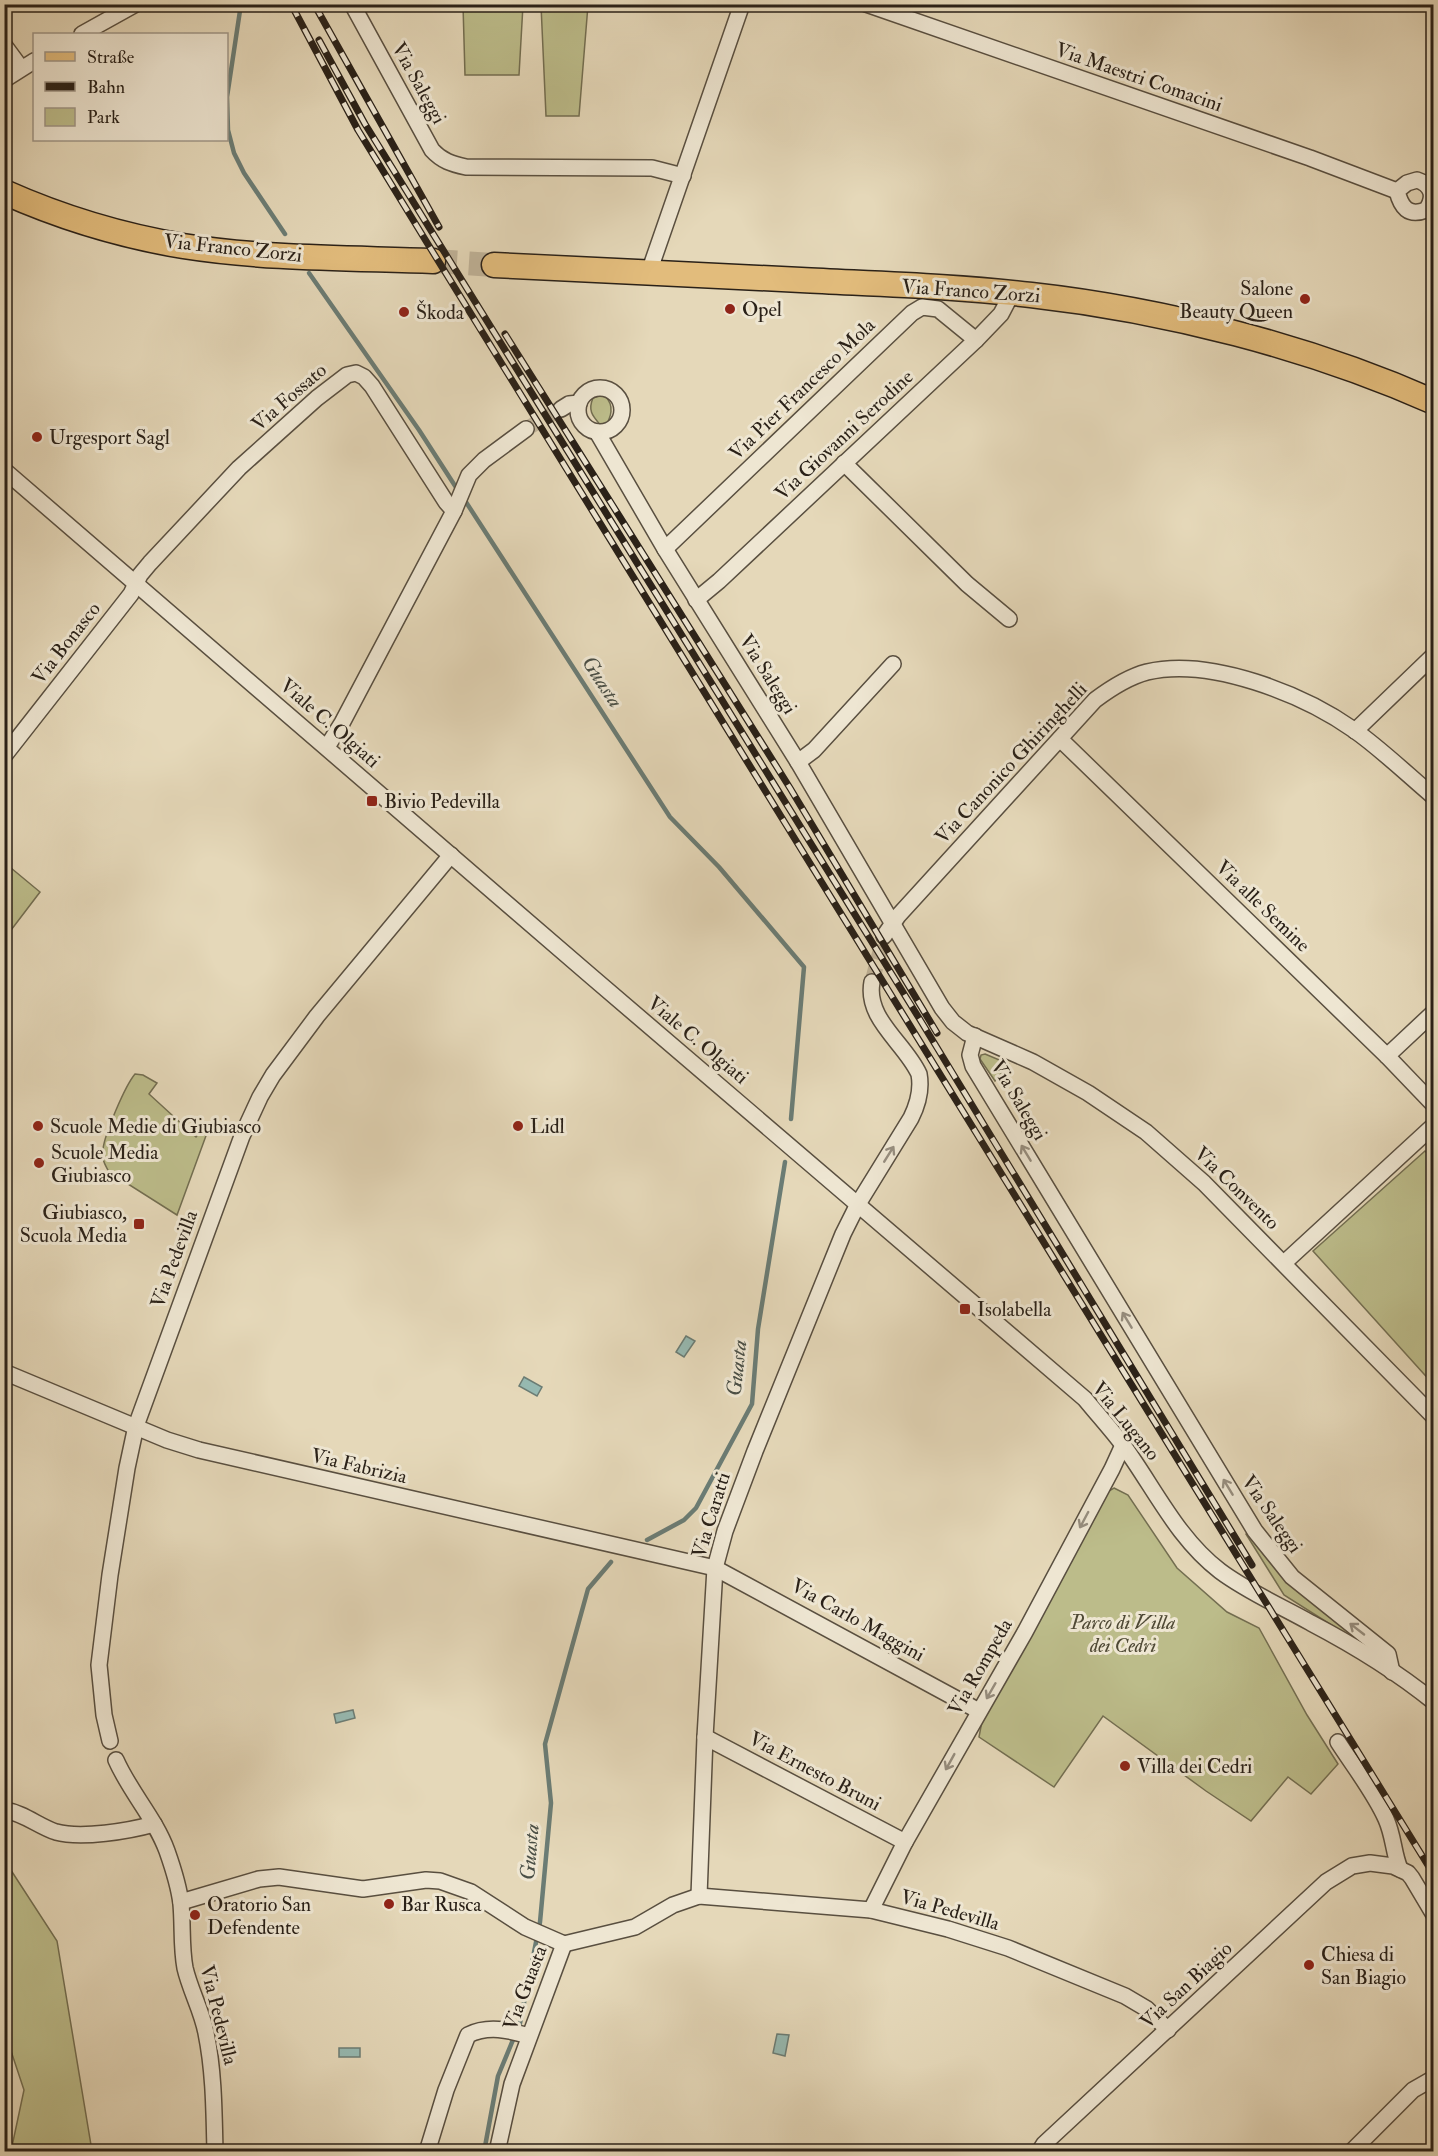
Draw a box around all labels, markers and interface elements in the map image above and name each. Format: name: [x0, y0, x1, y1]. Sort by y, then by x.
legend: [33, 33, 228, 141]
street label: Via Maestri Comacini: [1052, 37, 1226, 117]
street label: Via Saleggi: [386, 38, 452, 128]
text: Straße: [87, 46, 135, 69]
text: Bahn: [87, 76, 125, 99]
text: Park: [87, 106, 120, 129]
street label: Via Franco Zorzi: [163, 228, 303, 268]
street label: Via Franco Zorzi: [901, 274, 1041, 308]
place label: Salone Beauty Queen: [1179, 276, 1293, 324]
marker: Salone Beauty Queen: [1298, 292, 1312, 306]
place label: Opel: [742, 297, 782, 323]
place label: Škoda: [416, 299, 465, 325]
marker: Opel: [723, 302, 737, 316]
marker: Škoda: [397, 305, 411, 319]
street label: Via Pier Francesco Mola: [724, 312, 881, 465]
street label: Via Fossato: [246, 358, 332, 436]
street label: Via Giovanni Serodine: [769, 364, 919, 506]
place label: Urgesport Sagl: [49, 425, 170, 451]
marker: Urgesport Sagl: [30, 430, 44, 444]
street label: Via Bonasco: [26, 597, 106, 689]
street label: Via Saleggi: [734, 629, 802, 719]
water label: Guasta: [575, 651, 629, 713]
street label: Viale C. Olgiati: [275, 673, 385, 773]
street label: Via Canonico Ghiringhelli: [930, 677, 1092, 849]
place label: Bivio Pedevilla: [384, 789, 501, 814]
marker: Bivio Pedevilla: [365, 794, 379, 808]
street label: Via alle Semine: [1211, 855, 1315, 957]
street label: Viale C. Olgiati: [642, 990, 754, 1090]
street label: Via Saleggi: [985, 1055, 1053, 1145]
place label: Scuole Medie di Giubiasco: [50, 1114, 261, 1139]
place label: Lidl: [530, 1114, 565, 1139]
marker: Scuole Medie di Giubiasco: [31, 1119, 45, 1133]
marker: Lidl: [511, 1119, 525, 1133]
place label: Scuole Media Giubiasco: [51, 1140, 159, 1188]
street label: Via Convento: [1189, 1141, 1285, 1235]
one-way arrow: [1020, 1145, 1032, 1162]
one-way arrow: [884, 1146, 896, 1163]
marker: Scuole Media Giubiasco: [32, 1156, 46, 1170]
place label: Giubiasco, Scuola Media: [20, 1200, 128, 1248]
street label: Via Pedevilla: [145, 1206, 203, 1311]
marker: Giubiasco, Scuola Media: [132, 1217, 146, 1231]
place label: Isolabella: [977, 1297, 1052, 1322]
marker: Isolabella: [958, 1302, 972, 1316]
one-way arrow: [1120, 1312, 1132, 1329]
water label: Guasta: [721, 1338, 753, 1398]
street label: Via Lugano: [1087, 1376, 1165, 1466]
street label: Via Fabrizia: [309, 1443, 410, 1489]
street label: Via Caratti: [686, 1469, 736, 1561]
street label: Via Saleggi: [1236, 1470, 1308, 1558]
one-way arrow: [1221, 1479, 1233, 1496]
one-way arrow: [1078, 1511, 1089, 1529]
street label: Via Carlo Maggini: [787, 1573, 929, 1667]
park label: Parco di Villa dei Cedri: [1069, 1610, 1176, 1658]
street label: Via Rompeda: [942, 1614, 1019, 1720]
one-way arrow: [1350, 1623, 1366, 1636]
one-way arrow: [984, 1682, 996, 1699]
street label: Via Ernesto Bruni: [745, 1726, 885, 1816]
one-way arrow: [944, 1753, 956, 1770]
place label: Villa dei Cedri: [1137, 1754, 1252, 1779]
marker: Villa dei Cedri: [1118, 1759, 1132, 1773]
water label: Guasta: [514, 1822, 546, 1881]
street label: Via Pedevilla: [898, 1884, 1003, 1936]
place label: Oratorio San Defendente: [207, 1892, 311, 1940]
place label: Bar Rusca: [401, 1892, 482, 1917]
marker: Bar Rusca: [382, 1897, 396, 1911]
marker: Oratorio San Defendente: [188, 1908, 202, 1922]
street label: Via San Biagio: [1135, 1936, 1237, 2034]
street label: Via Guasta: [497, 1941, 553, 2034]
place label: Chiesa di San Biagio: [1321, 1942, 1406, 1990]
marker: Chiesa di San Biagio: [1302, 1958, 1316, 1972]
street label: Via Pedevilla: [195, 1962, 244, 2068]

